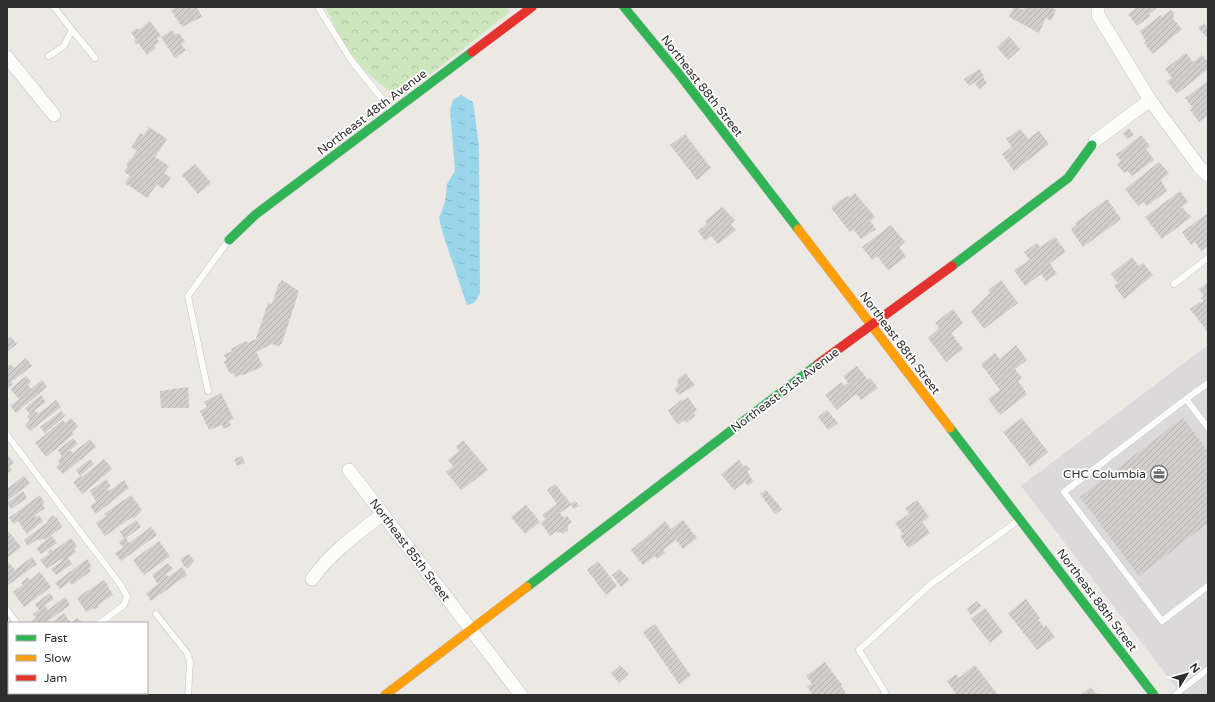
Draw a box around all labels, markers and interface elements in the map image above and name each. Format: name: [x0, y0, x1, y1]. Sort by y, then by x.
street label: Northeast 88th Street: [658, 33, 746, 140]
street label: Northeast 48th Avenue: [315, 66, 430, 158]
street label: Northeast 88th Street: [857, 289, 943, 397]
street label: Northeast 51st Avenue: [728, 345, 842, 435]
office icon: CHC Columbia: [1149, 464, 1169, 484]
place label: CHC Columbia: [1063, 467, 1146, 481]
street label: Northeast 85th Street: [367, 496, 453, 604]
street label: Northeast 88th Street: [1054, 546, 1140, 654]
legend: [8, 622, 148, 694]
text: Fast: [44, 631, 68, 645]
text: Slow: [44, 651, 71, 665]
north arrow: [1167, 654, 1207, 694]
text: N: [1187, 661, 1202, 676]
text: Jam: [44, 671, 67, 685]

